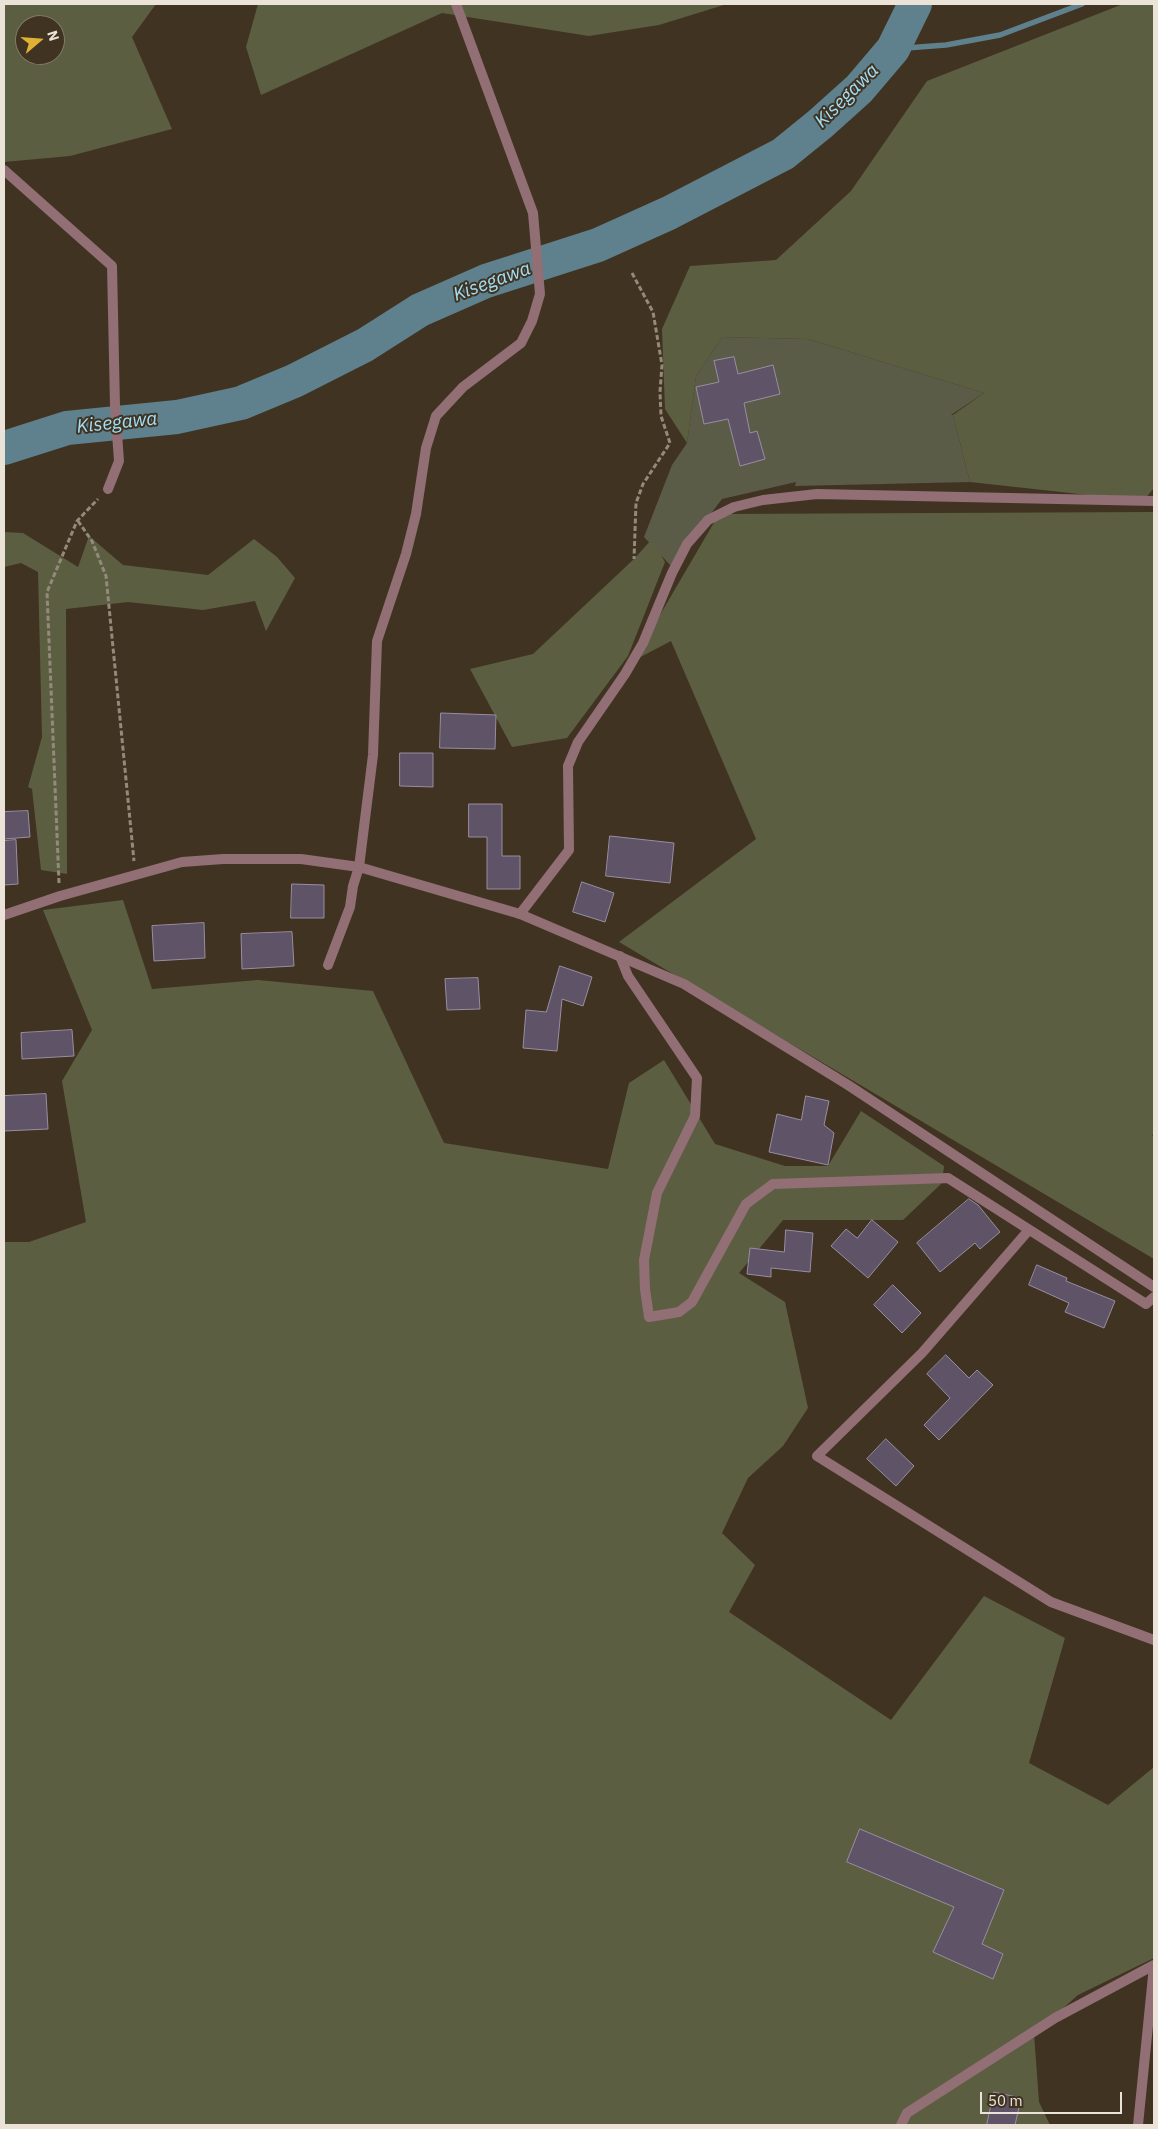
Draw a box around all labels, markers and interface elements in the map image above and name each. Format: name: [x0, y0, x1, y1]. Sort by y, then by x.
north arrow: [15, 15, 65, 65]
text: N: [43, 28, 63, 43]
water label: Kisegawa: [810, 59, 884, 133]
water label: Kisegawa: [450, 257, 534, 307]
water label: Kisegawa: [76, 407, 158, 439]
scale bar: [983, 2082, 1126, 2114]
text: 50 m: [988, 2091, 1023, 2110]

